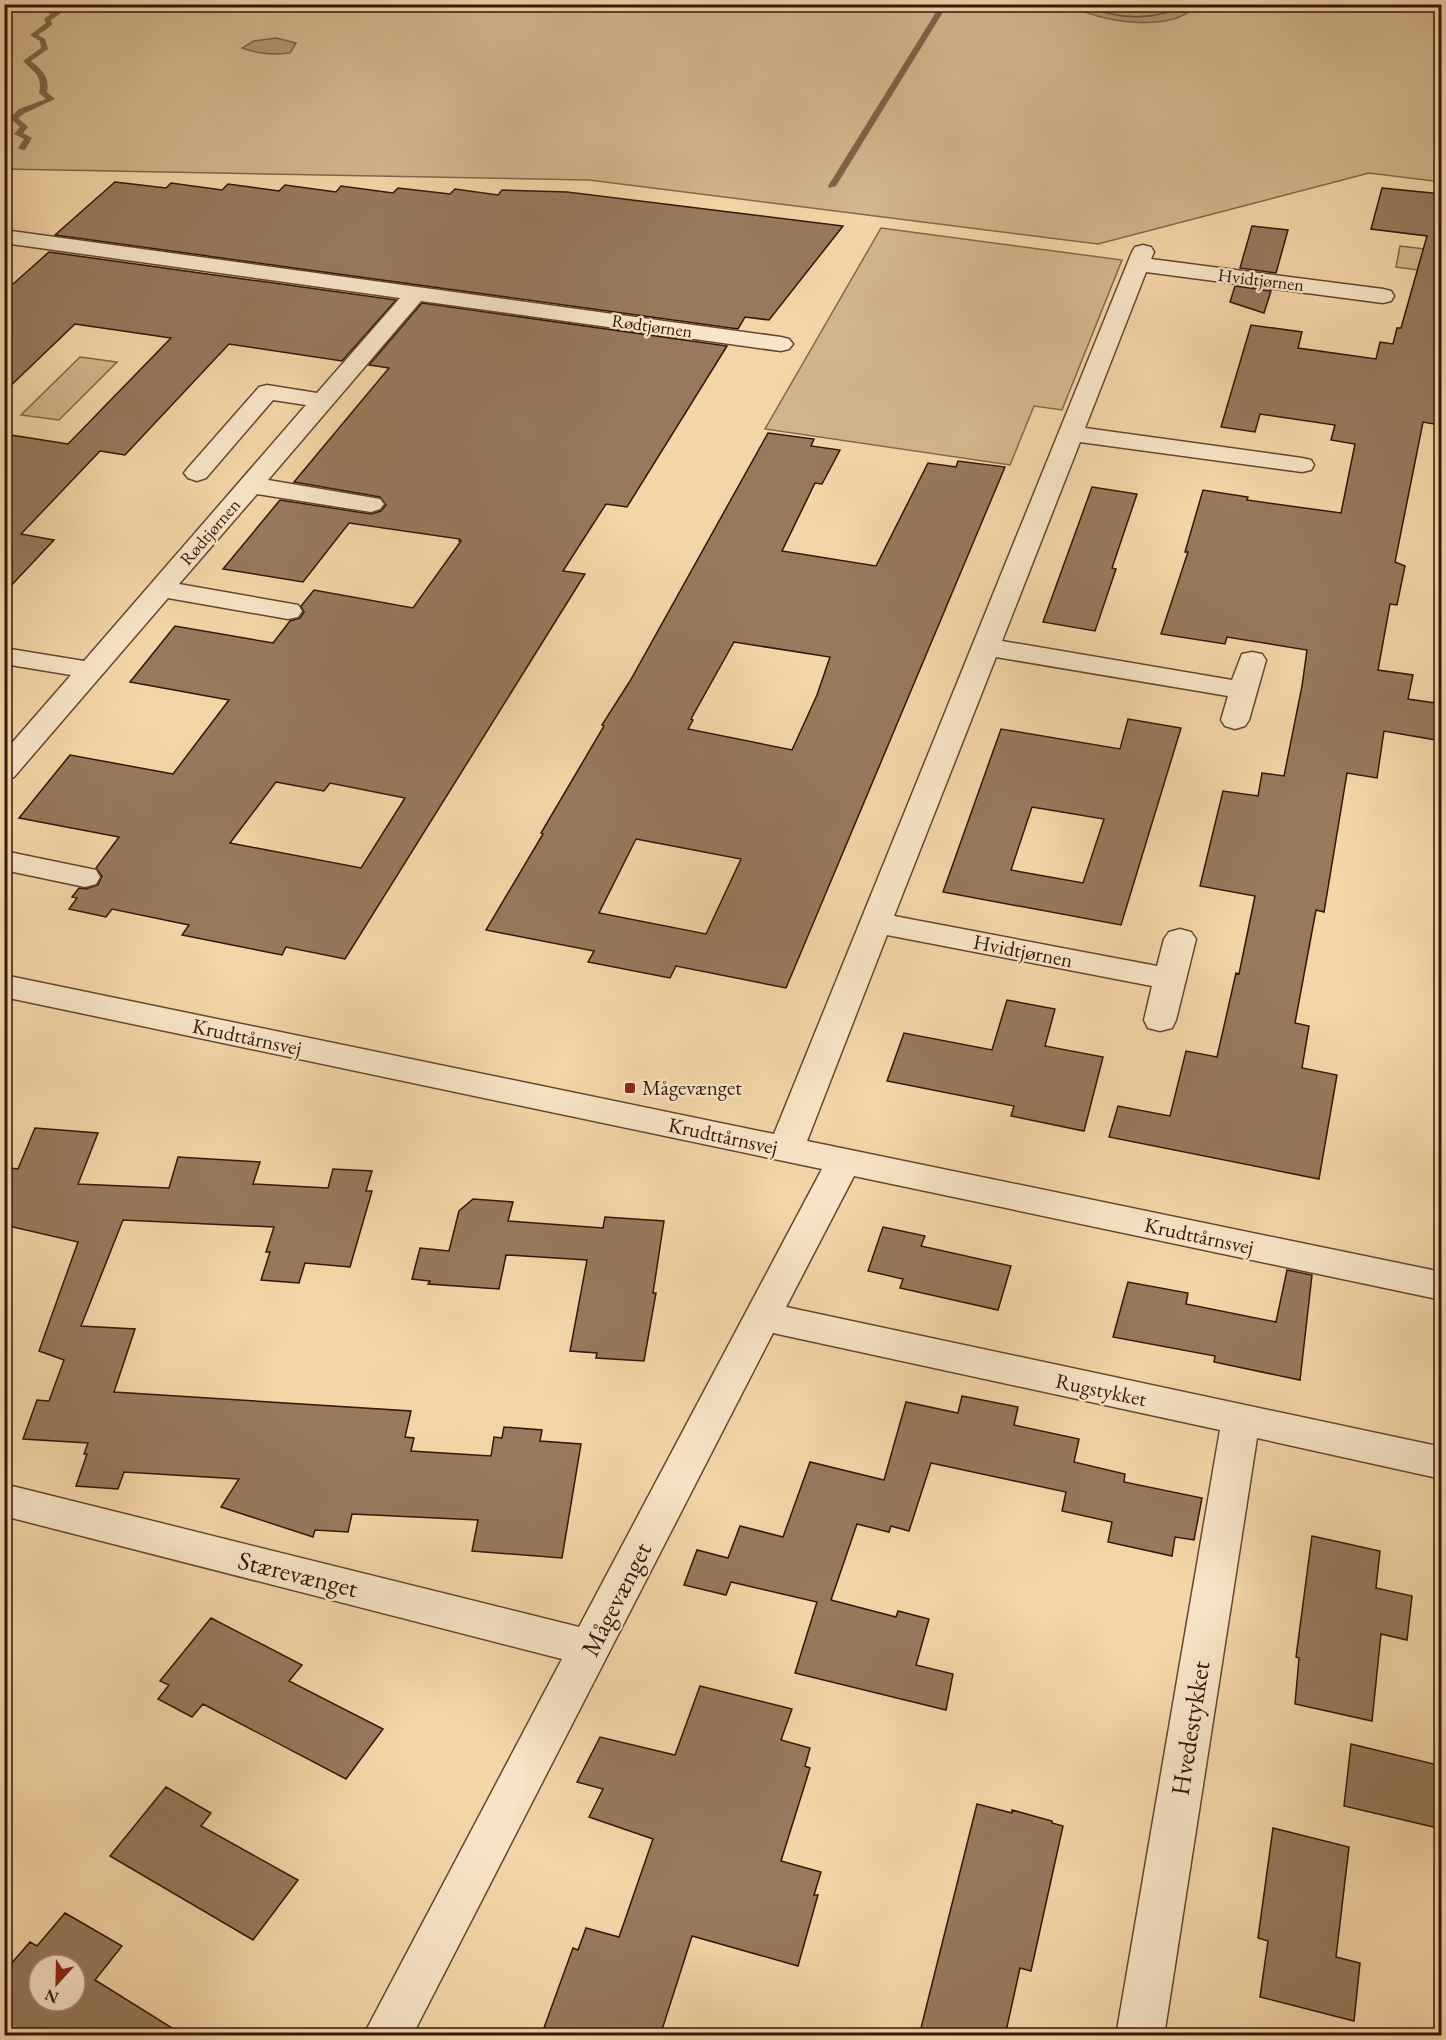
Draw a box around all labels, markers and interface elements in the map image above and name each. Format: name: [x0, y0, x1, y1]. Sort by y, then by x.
street label: Hvidtjørnen: [1217, 263, 1306, 296]
street label: Rødtjørnen: [610, 308, 694, 343]
street label: Rødtjørnen: [174, 493, 245, 570]
street label: Hvidtjørnen: [971, 928, 1075, 973]
street label: Krudttårnsvej: [190, 1012, 304, 1061]
place label: Mågevænget: [642, 1074, 742, 1101]
marker: Mågevænget: [623, 1081, 637, 1095]
street label: Krudttårnsvej: [666, 1111, 780, 1160]
street label: Krudttårnsvej: [1142, 1211, 1256, 1260]
street label: Rugstykket: [1053, 1367, 1149, 1412]
street label: Mågevænget: [573, 1536, 659, 1662]
street label: Stærevænget: [235, 1543, 361, 1605]
street label: Hvedestykket: [1163, 1658, 1217, 1798]
north arrow: [27, 1953, 87, 2013]
text: N: [42, 1984, 62, 2009]

